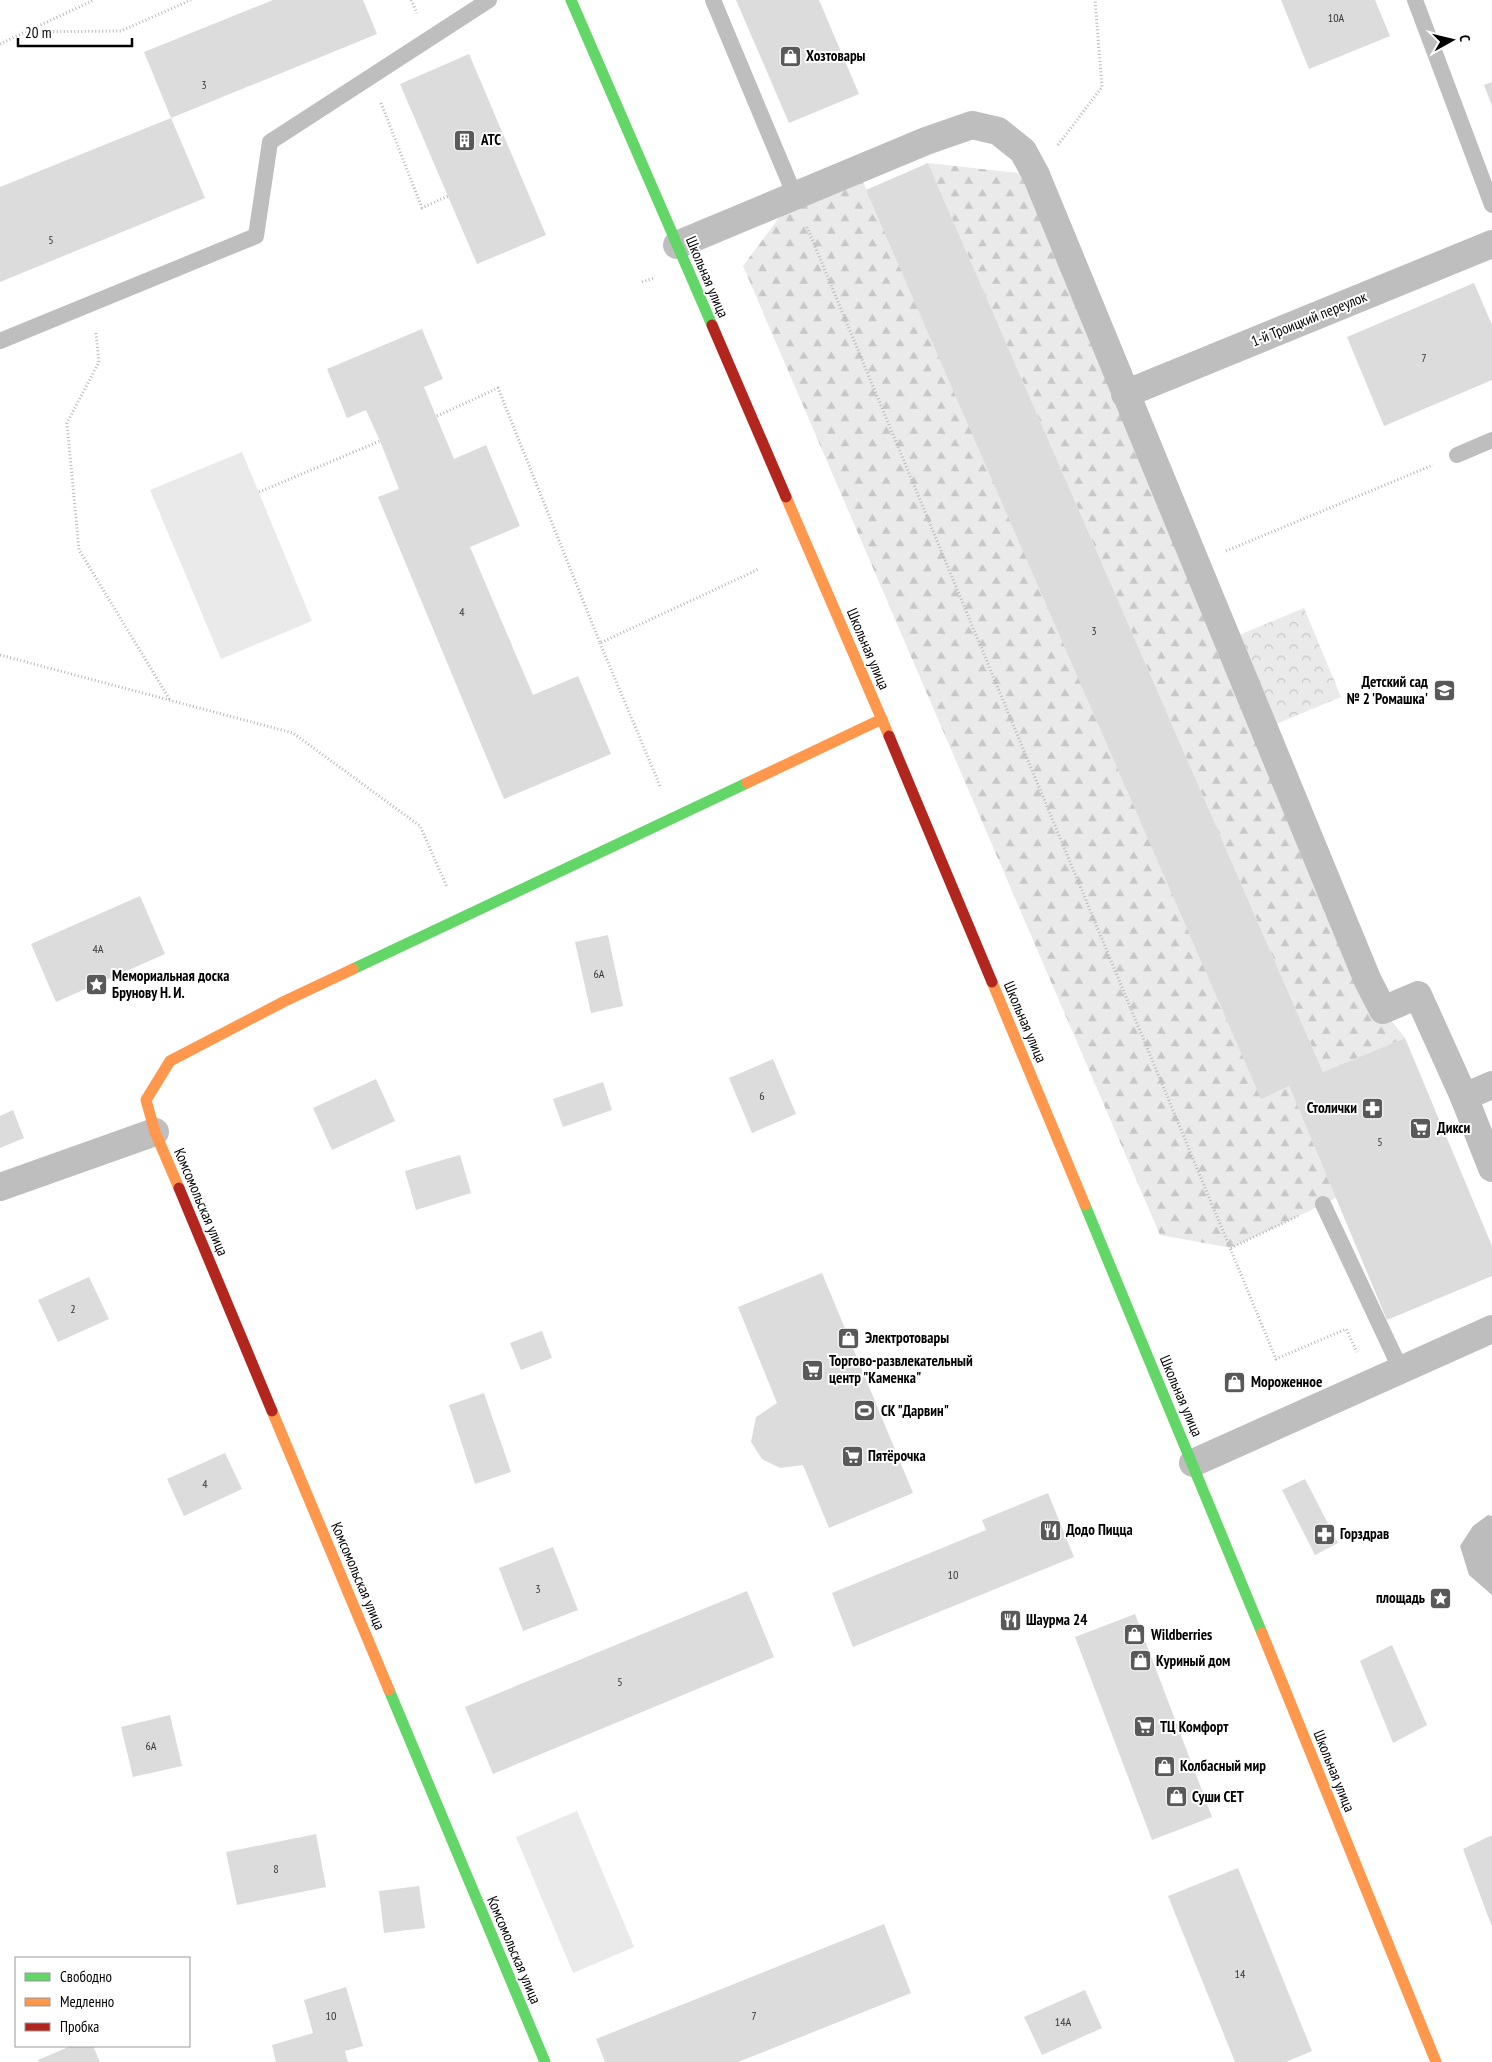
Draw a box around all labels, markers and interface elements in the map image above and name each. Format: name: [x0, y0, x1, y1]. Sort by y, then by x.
house number: 10А: [1328, 10, 1345, 25]
scale bar: [18, 15, 131, 47]
north arrow: [1427, 15, 1477, 65]
text: 20 m: [25, 23, 51, 42]
text: С: [1456, 34, 1474, 43]
shop icon: Хозтовары: [778, 44, 802, 68]
place label: Хозтовары: [806, 46, 866, 65]
house number: 3: [201, 77, 207, 92]
building icon: АТС: [453, 128, 477, 152]
place label: АТС: [480, 130, 501, 149]
house number: 5: [48, 232, 54, 247]
street label: Школьная улица: [682, 233, 733, 320]
street label: 1-й Троицкий переулок: [1248, 287, 1370, 350]
house number: 7: [1421, 350, 1427, 365]
house number: 4: [459, 604, 465, 619]
street label: Школьная улица: [843, 605, 894, 692]
house number: 3: [1091, 623, 1097, 638]
place label: Детский сад № 2 'Ромашка': [1347, 672, 1428, 708]
school or university icon: Детский сад № 2 'Ромашка': [1432, 679, 1456, 703]
house number: 4А: [92, 941, 104, 956]
place label: Мемориальная доска Брунову Н. И.: [112, 966, 229, 1002]
house number: 6А: [593, 966, 605, 981]
place icon: Мемориальная доска Брунову Н. И.: [84, 973, 108, 997]
street label: Школьная улица: [1000, 978, 1051, 1065]
house number: 6: [759, 1088, 765, 1103]
pharmacy icon: Столички: [1361, 1096, 1385, 1120]
place label: Столички: [1307, 1098, 1357, 1117]
supermarket icon: Дикси: [1409, 1116, 1433, 1140]
place label: Дикси: [1437, 1118, 1471, 1137]
house number: 5: [1377, 1134, 1383, 1149]
street label: Комсомольская улица: [170, 1145, 233, 1259]
house number: 2: [70, 1301, 76, 1316]
shop icon: Электротовары: [837, 1326, 861, 1350]
place label: Электротовары: [865, 1328, 949, 1347]
place label: Торгово-развлекательный центр "Каменка": [829, 1351, 973, 1387]
street label: Школьная улица: [1156, 1352, 1207, 1439]
supermarket icon: Торгово-развлекательный центр "Каменка": [801, 1358, 825, 1382]
shop icon: Мороженное: [1223, 1370, 1247, 1394]
place label: Мороженное: [1251, 1372, 1322, 1391]
sports icon: СК "Дарвин": [853, 1399, 877, 1423]
place label: СК "Дарвин": [881, 1401, 949, 1420]
supermarket icon: Пятёрочка: [840, 1444, 864, 1468]
place label: Пятёрочка: [868, 1446, 926, 1465]
house number: 4: [202, 1476, 208, 1491]
restaurant icon: Додо Пицца: [1038, 1518, 1062, 1542]
street label: Комсомольская улица: [327, 1519, 390, 1633]
place label: Додо Пицца: [1066, 1520, 1133, 1539]
pharmacy icon: Горздрав: [1312, 1522, 1336, 1546]
place label: Горздрав: [1340, 1524, 1389, 1543]
house number: 10: [948, 1567, 958, 1582]
house number: 3: [535, 1581, 541, 1596]
place icon: площадь: [1429, 1586, 1453, 1610]
place label: площадь: [1376, 1588, 1425, 1607]
restaurant icon: Шаурма 24: [998, 1608, 1022, 1632]
place label: Шаурма 24: [1026, 1610, 1087, 1629]
shop icon: Wildberries: [1123, 1623, 1147, 1647]
place label: Wildberries: [1150, 1625, 1212, 1644]
shop icon: Куриный дом: [1128, 1649, 1152, 1673]
place label: Куриный дом: [1156, 1651, 1230, 1670]
house number: 5: [617, 1674, 623, 1689]
supermarket icon: ТЦ Комфорт: [1132, 1715, 1156, 1739]
place label: ТЦ Комфорт: [1160, 1717, 1229, 1736]
street label: Школьная улица: [1309, 1727, 1359, 1815]
house number: 6А: [145, 1738, 157, 1753]
shop icon: Колбасный мир: [1152, 1754, 1176, 1778]
place label: Колбасный мир: [1180, 1756, 1266, 1775]
shop icon: Суши СЕТ: [1164, 1785, 1188, 1809]
place label: Суши СЕТ: [1192, 1787, 1244, 1806]
house number: 8: [273, 1861, 279, 1876]
street label: Комсомольская улица: [483, 1893, 546, 2007]
legend: [15, 1957, 190, 2047]
house number: 14: [1235, 1966, 1246, 1981]
text: Свободно: [60, 1967, 112, 1986]
text: Медленно: [60, 1992, 114, 2011]
house number: 10: [326, 2008, 336, 2023]
house number: 7: [751, 2008, 757, 2023]
house number: 14А: [1055, 2014, 1072, 2029]
text: Пробка: [60, 2017, 99, 2036]

